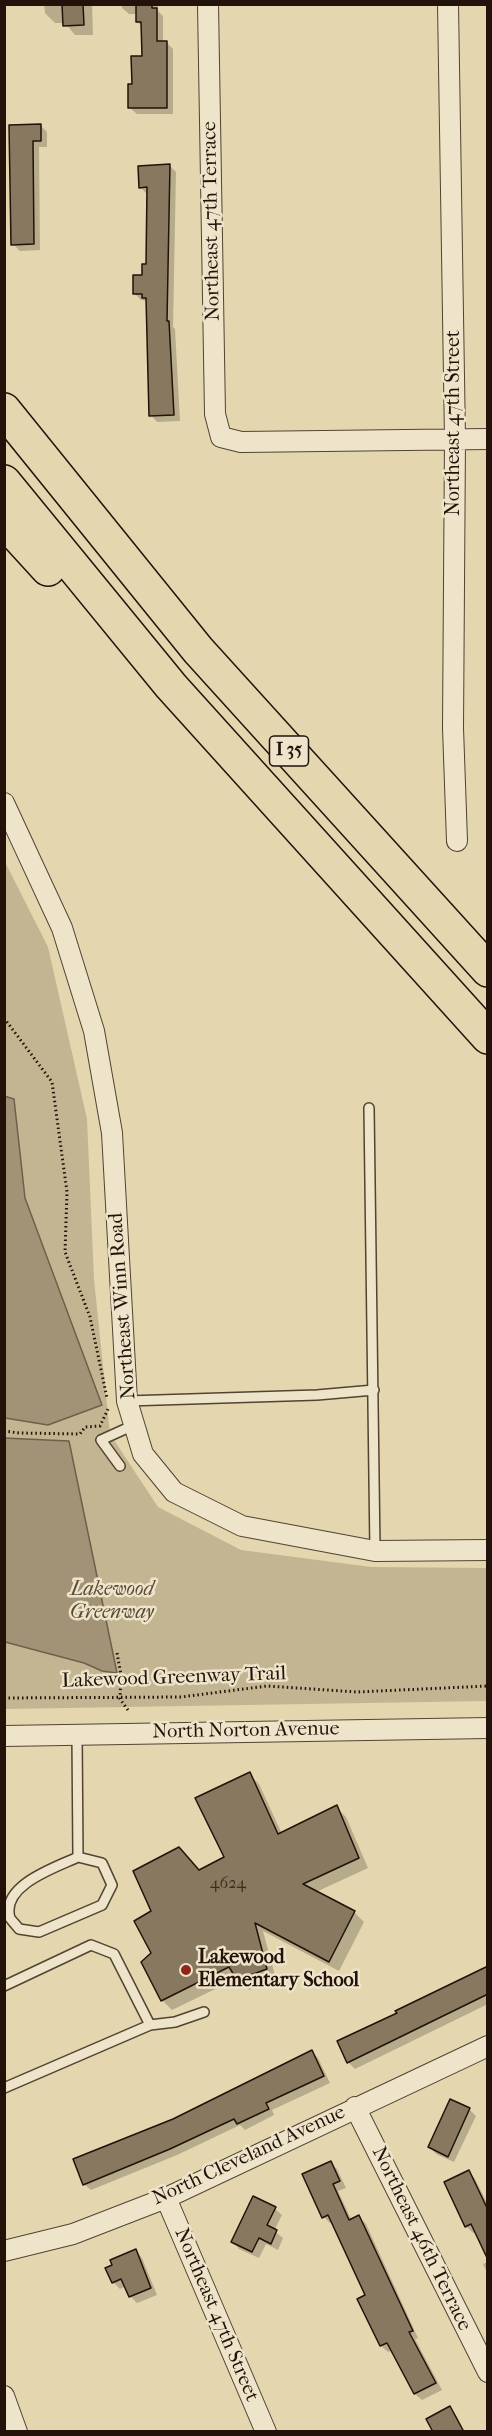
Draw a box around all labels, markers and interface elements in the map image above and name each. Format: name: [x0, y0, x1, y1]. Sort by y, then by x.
street label: Northeast 47th Terrace: [198, 121, 226, 321]
street label: Northeast 47th Street: [442, 330, 466, 516]
road number: I 35: [270, 736, 308, 766]
street label: Northeast Winn Road: [105, 1212, 141, 1400]
park label: Lakewood Greenway: [70, 1578, 154, 1625]
street label: Lakewood Greenway Trail: [61, 1662, 287, 1694]
street label: North Norton Avenue: [152, 1717, 340, 1745]
house number: 4624: [210, 1874, 246, 1894]
place label: Lakewood Elementary School: [198, 1946, 359, 1993]
marker: Lakewood Elementary School: [179, 1963, 193, 1977]
street label: North Cleveland Avenue: [149, 2101, 349, 2211]
street label: Northeast 46th Terrace: [366, 2143, 476, 2335]
street label: Northeast 47th Street: [169, 2225, 263, 2405]

